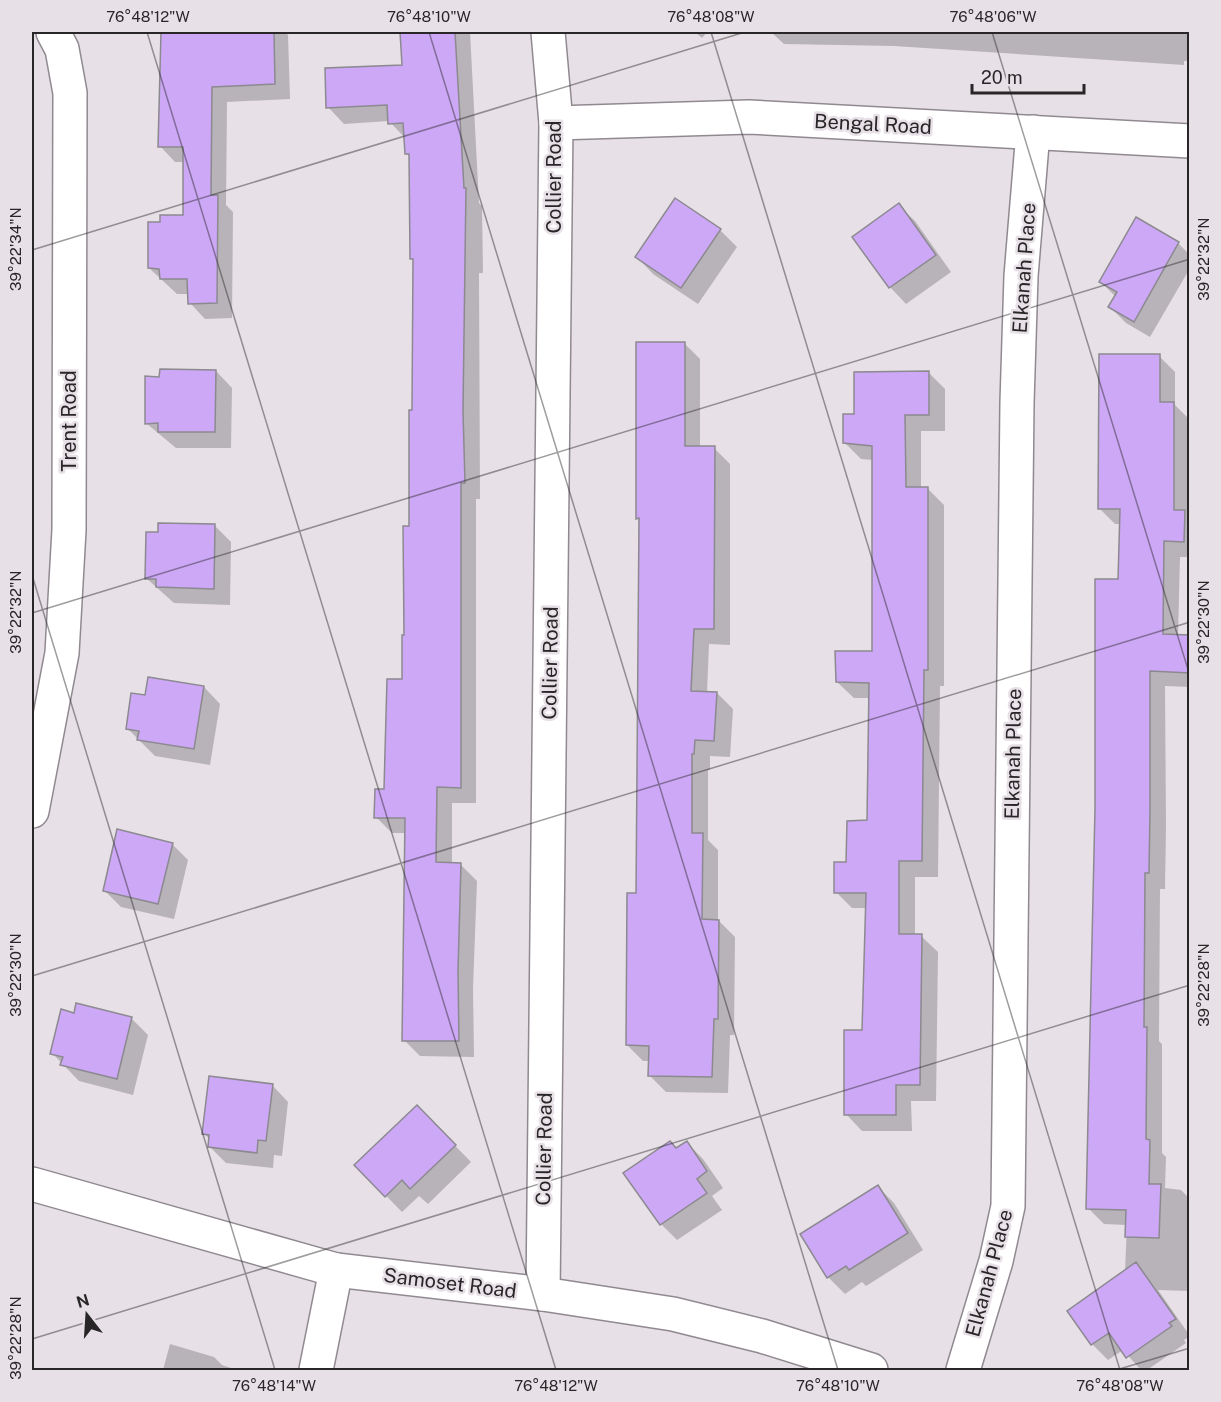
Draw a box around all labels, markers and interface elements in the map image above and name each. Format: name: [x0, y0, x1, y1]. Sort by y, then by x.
text: 76°48'12"W: [106, 8, 190, 25]
text: 76°48'10"W: [387, 8, 471, 25]
text: 76°48'08"W: [667, 8, 755, 25]
text: 76°48'06"W: [950, 8, 1036, 25]
scale bar: [972, 57, 1084, 95]
text: 20 m: [981, 67, 1023, 88]
street label: Bengal Road: [814, 109, 932, 139]
street label: Collier Road: [542, 120, 566, 234]
street label: Elkanah Place: [1007, 202, 1041, 334]
text: 39°22'34"N: [7, 207, 24, 291]
text: 39°22'32"N: [1195, 217, 1212, 301]
street label: Trent Road: [57, 370, 81, 472]
text: 39°22'32"N: [7, 570, 24, 654]
text: 39°22'30"N: [1195, 580, 1212, 664]
street label: Collier Road: [537, 606, 563, 720]
street label: Elkanah Place: [1000, 688, 1026, 820]
text: 39°22'30"N: [7, 933, 24, 1017]
text: 39°22'28"N: [1195, 943, 1212, 1027]
street label: Collier Road: [531, 1092, 557, 1206]
street label: Elkanah Place: [960, 1207, 1018, 1339]
street label: Samoset Road: [382, 1263, 518, 1303]
north arrow: [57, 1285, 117, 1345]
text: N: [74, 1290, 92, 1312]
text: 39°22'28"N: [7, 1296, 24, 1380]
text: 76°48'14"W: [232, 1377, 316, 1394]
text: 76°48'12"W: [514, 1377, 598, 1394]
text: 76°48'10"W: [796, 1377, 880, 1394]
text: 76°48'08"W: [1076, 1377, 1164, 1394]

